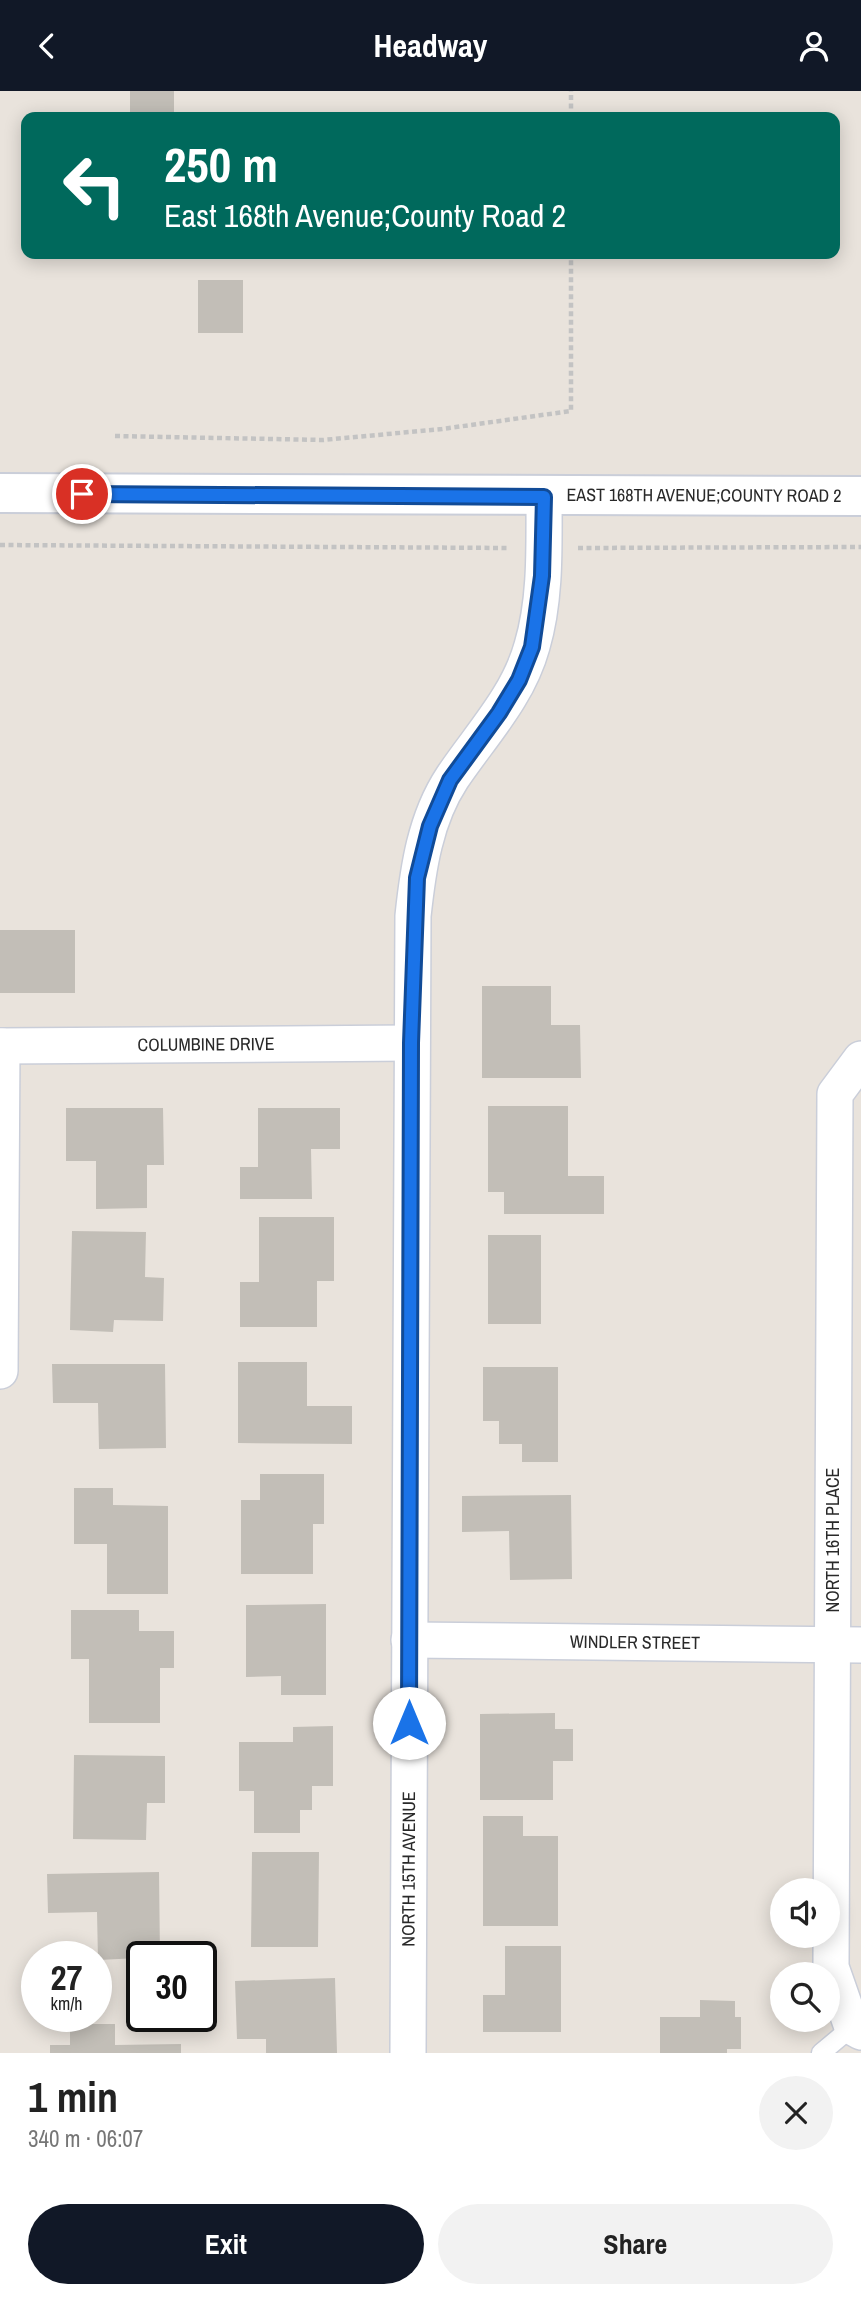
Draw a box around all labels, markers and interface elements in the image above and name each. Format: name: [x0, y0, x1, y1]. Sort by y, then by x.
text: Headway: [374, 24, 487, 67]
icon: back: [28, 27, 66, 65]
icon: person: [795, 27, 833, 65]
text: 250 m: [164, 131, 278, 197]
icon: left: [49, 140, 140, 231]
text: East 168th Avenue;County Road 2: [164, 194, 566, 237]
pin: [52, 464, 112, 524]
icon: arrive: [63, 475, 101, 513]
street label: EAST 168TH AVENUE;COUNTY ROAD 2: [566, 482, 842, 508]
street label: COLUMBINE DRIVE: [137, 1031, 275, 1057]
street label: NORTH 16TH PLACE: [820, 1468, 845, 1612]
street label: WINDLER STREET: [570, 1629, 700, 1655]
position arrow: [372, 1686, 446, 1760]
street label: NORTH 15TH AVENUE: [395, 1791, 421, 1947]
map controls: [770, 1878, 840, 2032]
button: sound: [770, 1878, 840, 1948]
speed limit sign: 30: [126, 1941, 217, 2032]
text: 27: [51, 1954, 82, 2001]
button: search: [770, 1962, 840, 2032]
text: km/h: [51, 1991, 83, 2016]
text: 1 min: [28, 2069, 118, 2125]
button: close: [759, 2076, 833, 2150]
text: 340 m · 06:07: [28, 2123, 143, 2154]
button: Exit: [28, 2204, 424, 2284]
button: Share: [438, 2204, 833, 2284]

